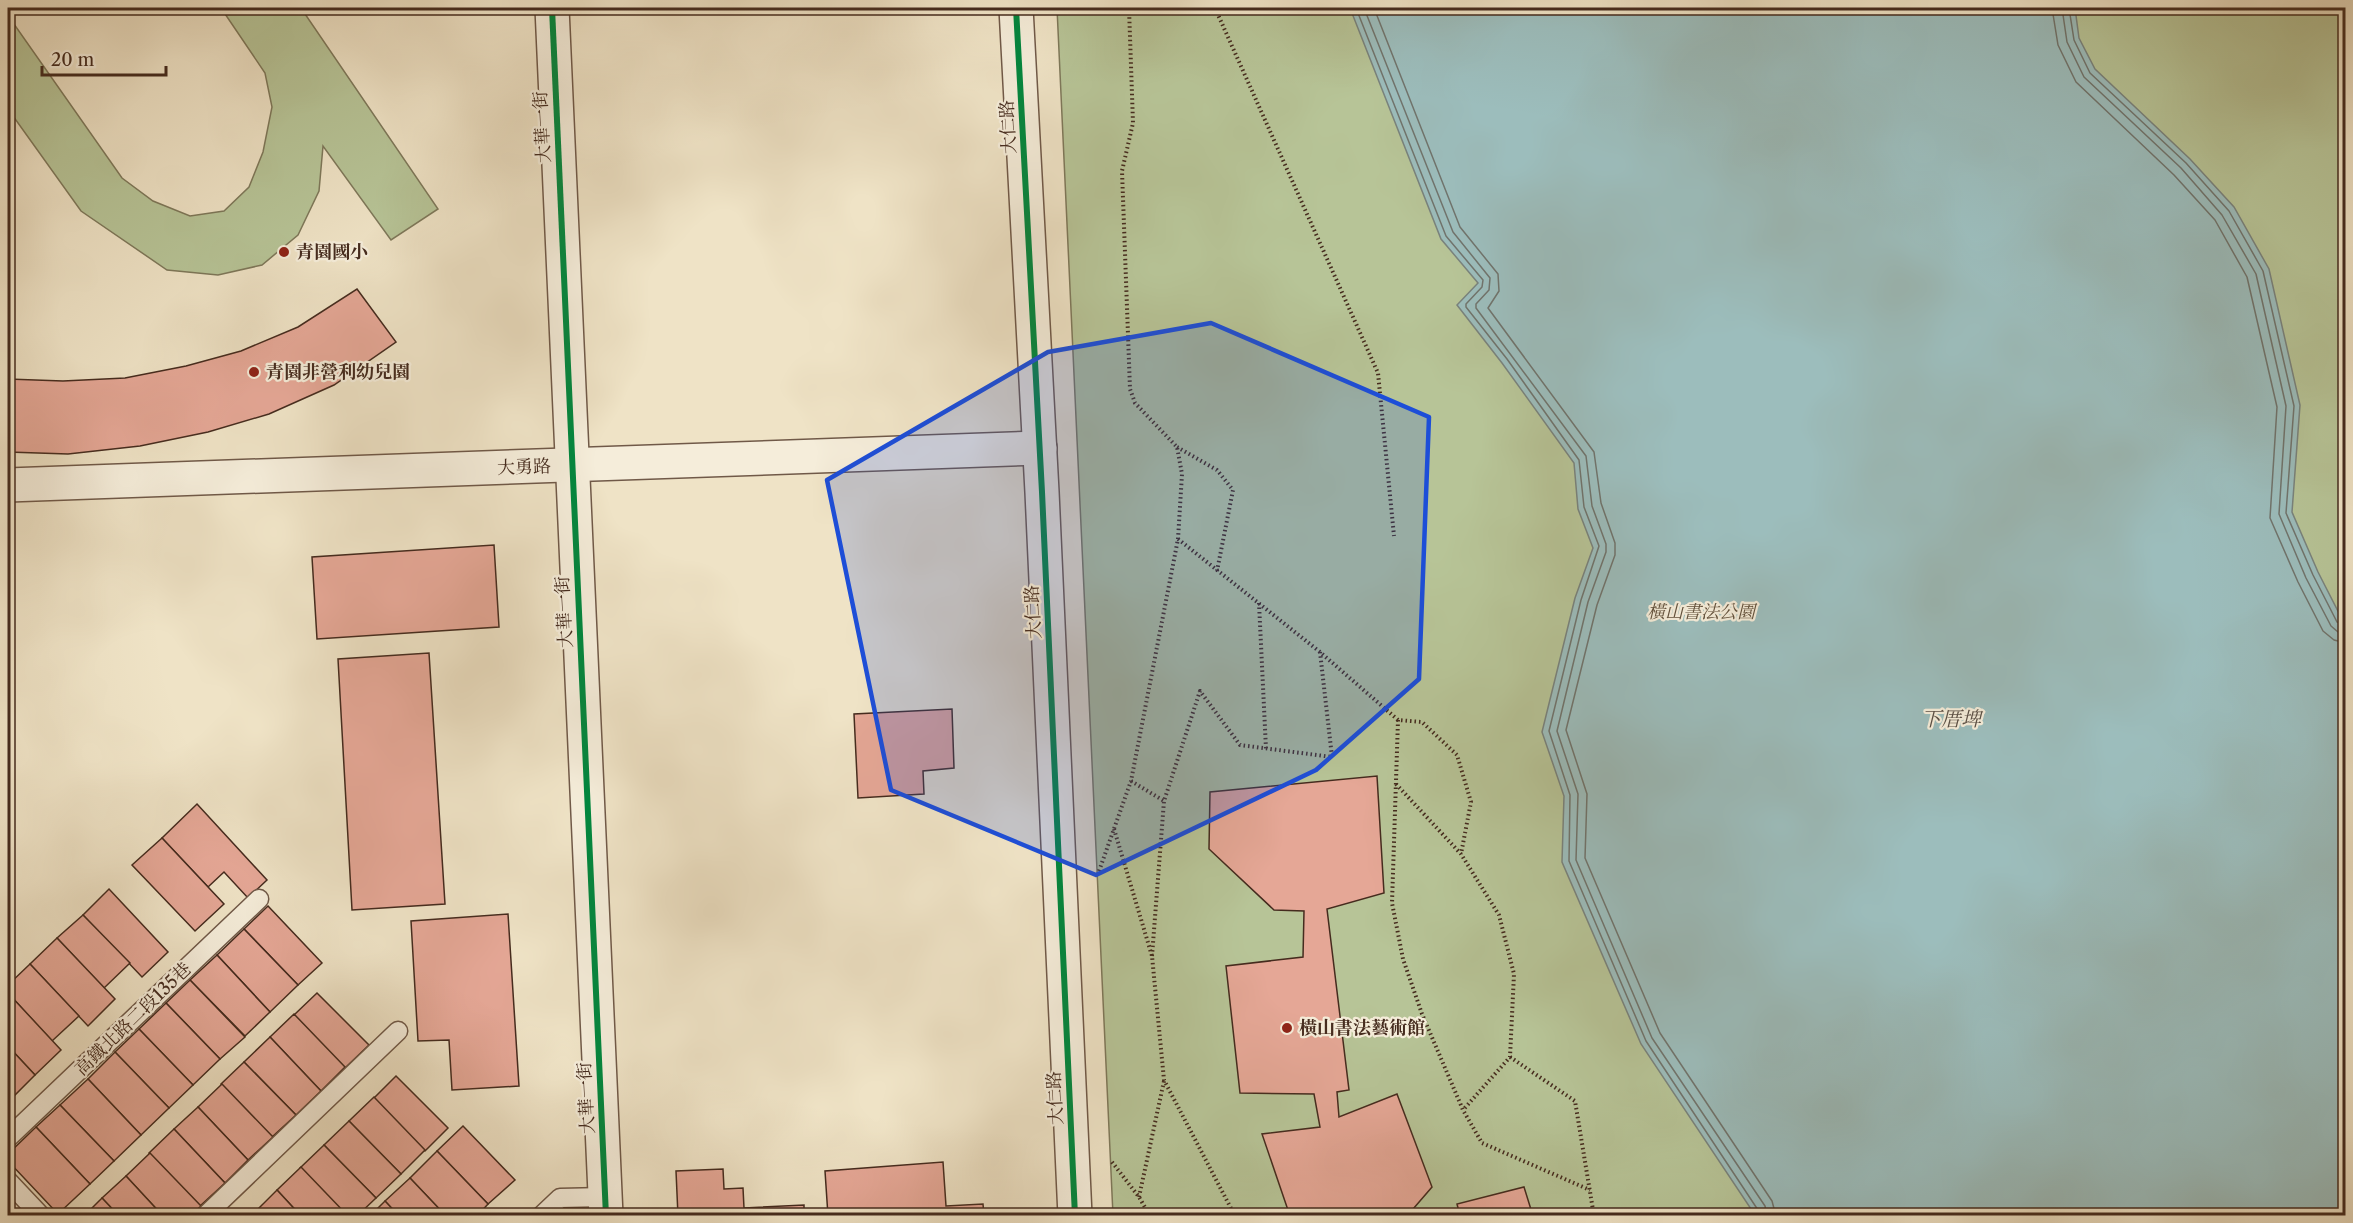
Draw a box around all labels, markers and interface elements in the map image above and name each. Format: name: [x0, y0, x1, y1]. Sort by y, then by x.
scale bar: [42, 39, 166, 77]
text: 20 m: [51, 49, 95, 71]
street label: 大華一街: [529, 90, 555, 164]
street label: 大仁路: [996, 99, 1020, 155]
place label: 青園國小: [296, 241, 368, 263]
marker: 青園國小: [277, 245, 291, 259]
place label: 青園非營利幼兒園: [266, 361, 410, 383]
marker: 青園非營利幼兒園: [247, 365, 261, 379]
street label: 大勇路: [497, 455, 551, 479]
street label: 大華一街: [551, 575, 577, 649]
street label: 大仁路: [1021, 584, 1045, 640]
park label: 橫山書法公園: [1647, 601, 1758, 623]
water label: 下厝埤: [1921, 707, 1984, 731]
street label: 高鐵北路二段135巷: [70, 958, 196, 1080]
place label: 橫山書法藝術館: [1299, 1017, 1425, 1039]
marker: 橫山書法藝術館: [1280, 1021, 1294, 1035]
street label: 大華一街: [573, 1061, 599, 1135]
street label: 大仁路: [1043, 1070, 1067, 1126]

